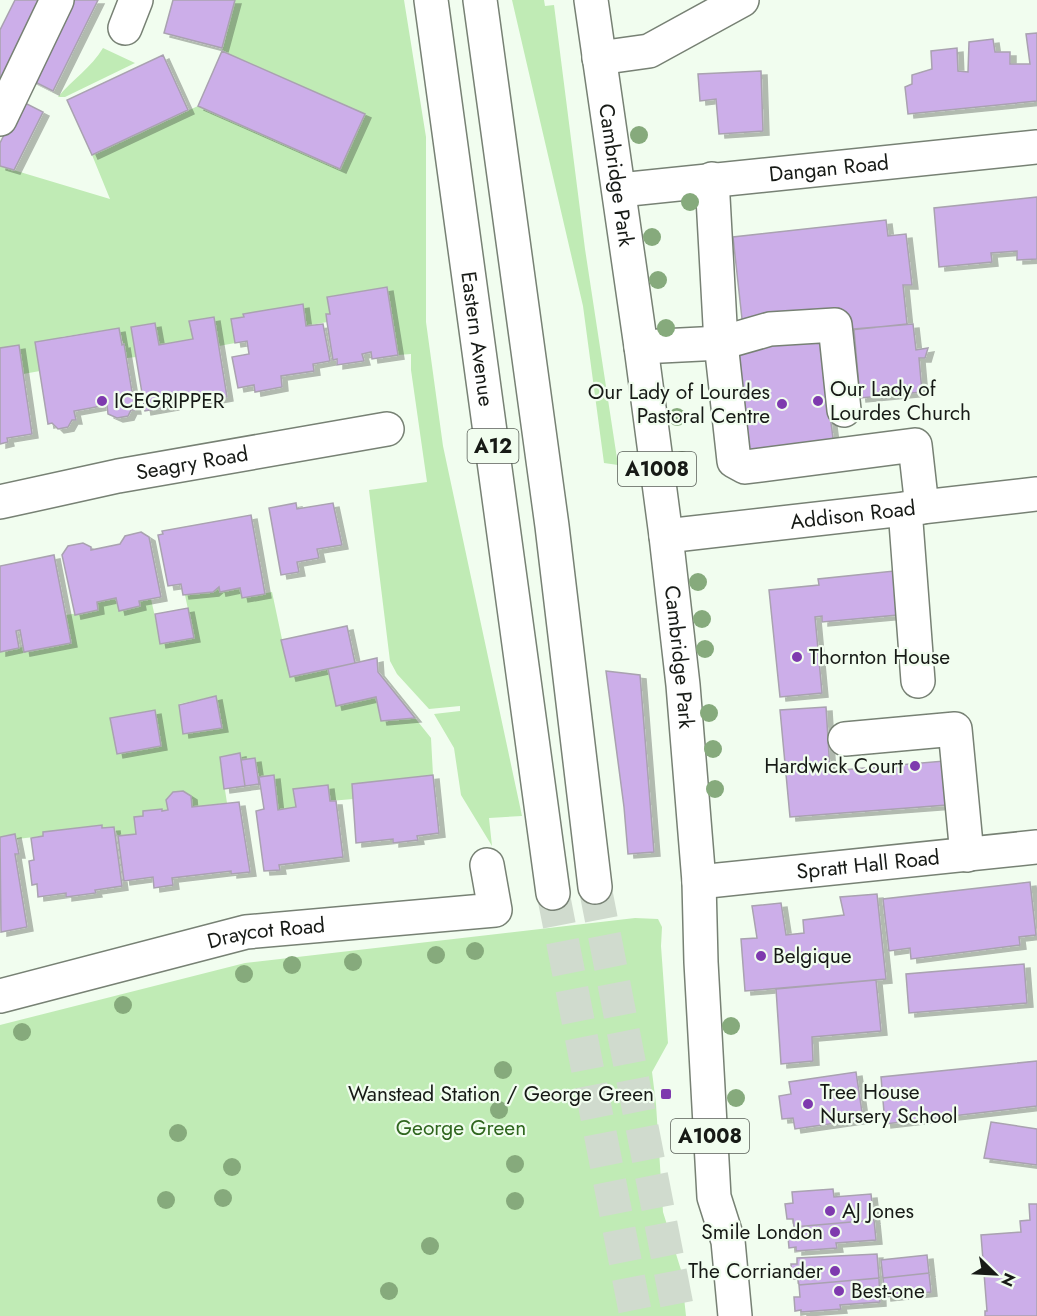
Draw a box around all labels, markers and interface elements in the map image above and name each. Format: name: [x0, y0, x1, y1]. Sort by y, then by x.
street label: Cambridge Park: [591, 102, 641, 249]
street label: Dangan Road: [768, 147, 890, 190]
street label: Eastern Avenue: [453, 269, 501, 408]
place label: Our Lady of Lourdes Church: [830, 374, 971, 428]
place label: Our Lady of Lourdes Pastoral Centre: [588, 377, 770, 431]
place label: ICEGRIPPER: [114, 386, 225, 416]
marker: ICEGRIPPER: [95, 394, 109, 408]
marker: Our Lady of Lourdes Church: [811, 394, 825, 408]
marker: Our Lady of Lourdes Pastoral Centre: [775, 397, 789, 411]
road number: A12: [468, 429, 518, 463]
street label: Seagry Road: [134, 439, 250, 488]
road number: A1008: [618, 452, 696, 486]
street label: Addison Road: [789, 493, 917, 537]
street label: Cambridge Park: [657, 584, 702, 731]
place label: Thornton House: [809, 642, 950, 672]
marker: Thornton House: [790, 650, 804, 664]
place label: Hardwick Court: [764, 751, 903, 781]
marker: Hardwick Court: [908, 759, 922, 773]
street label: Spratt Hall Road: [795, 842, 941, 887]
street label: Draycot Road: [204, 910, 326, 956]
place label: Belgique: [773, 941, 852, 971]
marker: Belgique: [754, 949, 768, 963]
place label: Tree House Nursery School: [820, 1077, 958, 1131]
place label: Wanstead Station / George Green: [348, 1079, 654, 1109]
marker: Wanstead Station / George Green: [659, 1087, 673, 1101]
marker: Tree House Nursery School: [801, 1097, 815, 1111]
park label: George Green: [396, 1113, 526, 1143]
road number: A1008: [671, 1119, 749, 1153]
place label: AJ Jones: [842, 1196, 914, 1226]
marker: AJ Jones: [823, 1204, 837, 1218]
place label: Smile London: [701, 1217, 823, 1247]
marker: Smile London: [828, 1225, 842, 1239]
north arrow: [965, 1244, 1025, 1304]
place label: The Corriander: [688, 1256, 824, 1286]
marker: The Corriander: [828, 1264, 842, 1278]
text: N: [995, 1269, 1021, 1290]
place label: Best-one: [851, 1276, 925, 1306]
marker: Best-one: [832, 1284, 846, 1298]

